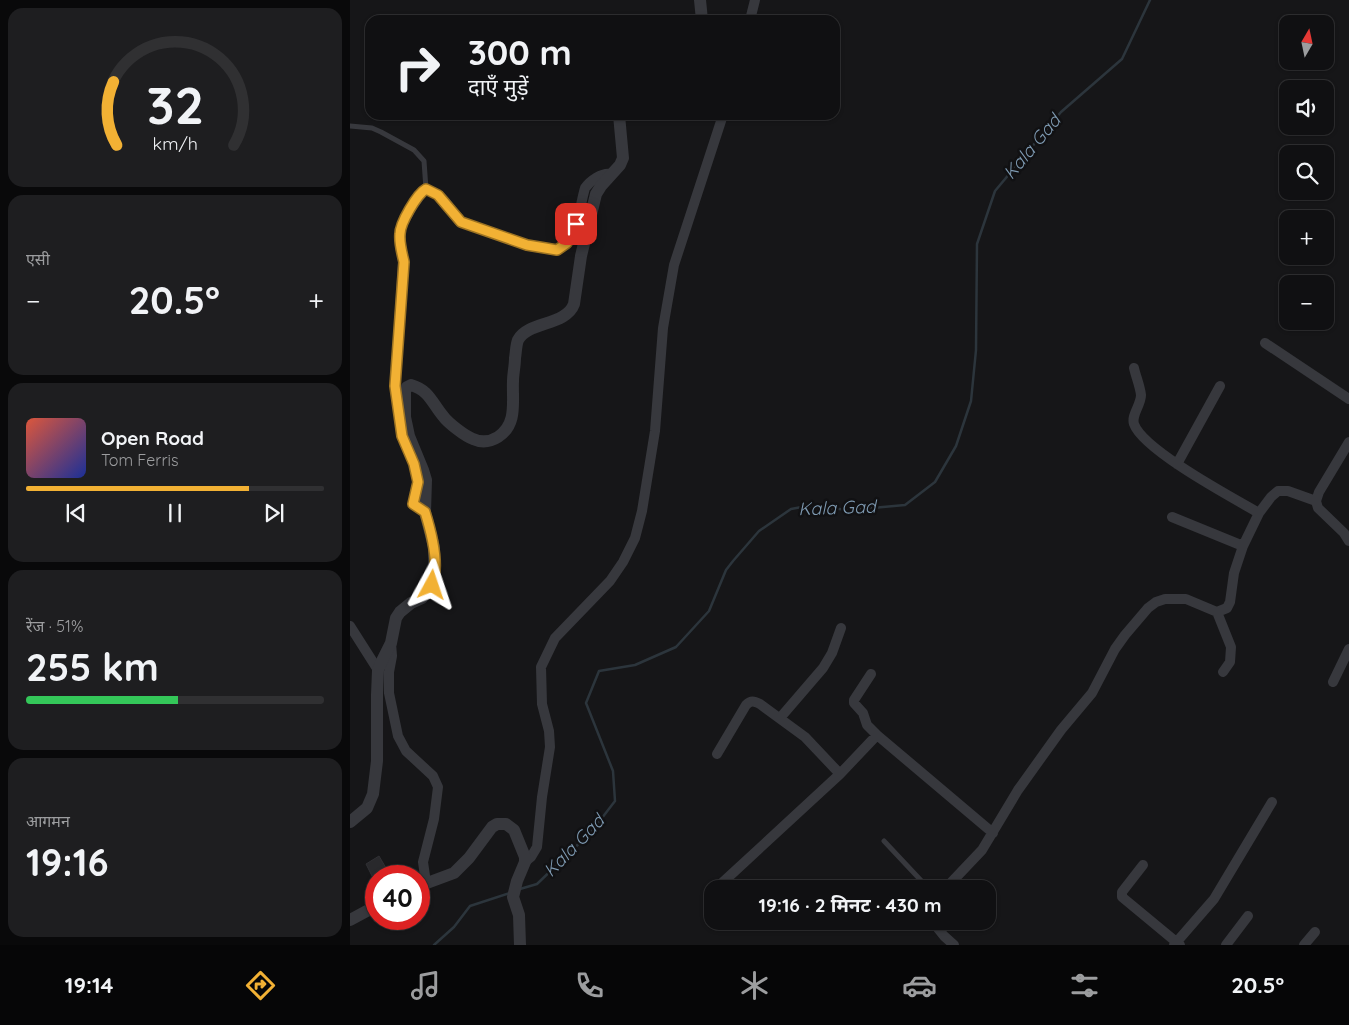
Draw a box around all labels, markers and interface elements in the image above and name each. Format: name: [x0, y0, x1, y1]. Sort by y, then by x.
north arrow: [1279, 15, 1334, 70]
map controls: [1279, 15, 1334, 330]
text: 300 m: [468, 30, 572, 74]
icon: right: [385, 35, 450, 100]
text: 32: [146, 72, 204, 137]
text: दाएँ मुड़ें: [468, 73, 528, 101]
button: sound: [1279, 80, 1334, 135]
water label: Kala Gad: [998, 108, 1067, 184]
text: km/h: [152, 132, 198, 154]
button: search: [1279, 145, 1334, 200]
pin: [555, 203, 597, 245]
icon: arrive: [562, 210, 590, 238]
button: +: [1279, 210, 1334, 265]
text: एसी: [26, 249, 50, 269]
button: −: [1279, 275, 1334, 330]
text: 20.5°: [129, 276, 220, 324]
text: −: [26, 283, 41, 318]
text: +: [308, 283, 324, 318]
text: Open Road: [101, 426, 204, 450]
text: Tom Ferris: [101, 450, 178, 470]
water label: Kala Gad: [798, 495, 878, 520]
icon: previous: [62, 499, 90, 527]
icon: pause: [161, 499, 189, 527]
icon: next: [260, 499, 288, 527]
position arrow: [405, 558, 457, 610]
text: रेंज · 51%: [26, 616, 83, 636]
text: 255 km: [26, 643, 159, 691]
water label: Kala Gad: [538, 808, 610, 882]
text: आगमन: [26, 811, 70, 831]
text: 19:16: [26, 838, 109, 886]
speed limit sign: 40: [365, 865, 430, 930]
text: 19:16 · 2 मिनट · 430 m: [759, 893, 941, 917]
icon: directions: [243, 968, 278, 1003]
icon: music: [408, 968, 443, 1003]
icon: phone: [572, 968, 607, 1003]
icon: climate: [737, 968, 772, 1003]
icon: car: [902, 968, 937, 1003]
icon: filters: [1067, 968, 1102, 1003]
text: 19:14: [65, 971, 113, 999]
text: 20.5°: [1231, 971, 1284, 999]

